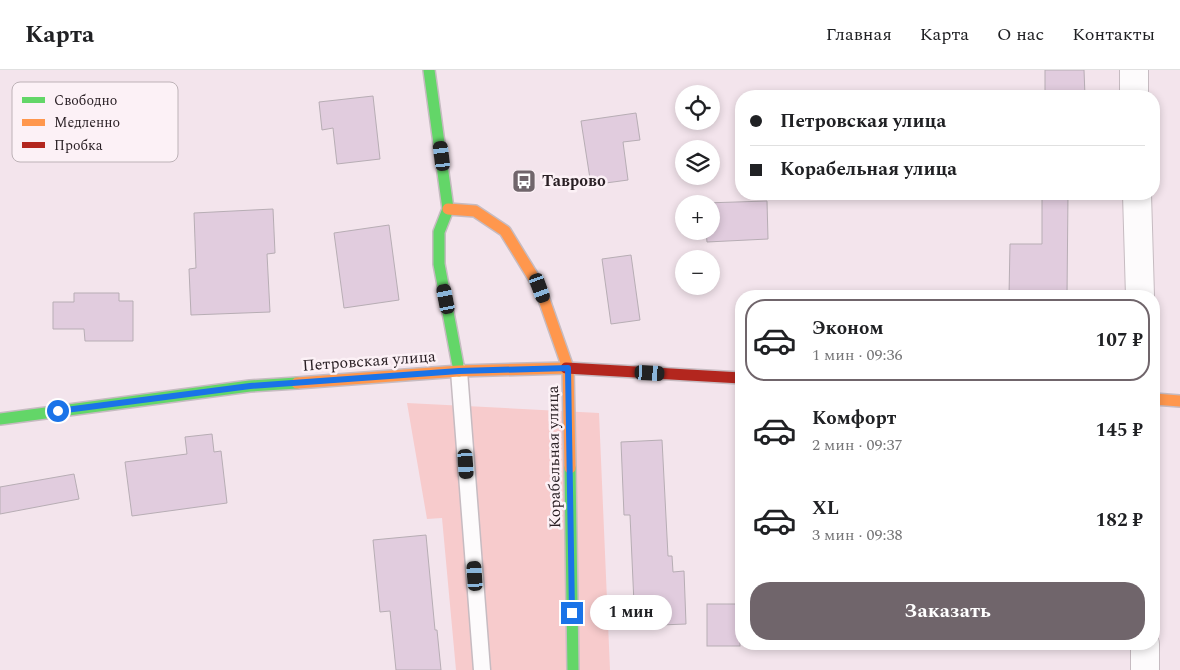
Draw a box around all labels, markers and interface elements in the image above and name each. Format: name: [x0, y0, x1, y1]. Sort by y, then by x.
text: Карта: [25, 17, 94, 53]
text: Главная: [826, 21, 892, 48]
text: Карта: [920, 21, 969, 48]
text: О нас: [997, 21, 1044, 48]
text: Контакты: [1072, 21, 1155, 48]
legend: [12, 82, 178, 162]
map controls: [675, 85, 720, 295]
button: locate: [675, 85, 720, 130]
text: Свободно: [54, 90, 117, 111]
text: Петровская улица: [780, 107, 946, 136]
text: Медленно: [54, 112, 120, 133]
text: Пробка: [54, 135, 103, 156]
car: [432, 140, 451, 172]
button: layers: [675, 140, 720, 185]
text: Корабельная улица: [780, 155, 957, 184]
bus stop icon: Таврово: [511, 168, 537, 194]
place label: Таврово: [542, 169, 606, 193]
button: +: [675, 195, 720, 240]
button: −: [675, 250, 720, 295]
car: [527, 271, 552, 305]
car: [435, 283, 456, 315]
text: Эконом: [812, 314, 883, 343]
icon: car: [752, 318, 797, 363]
text: 107 ₽: [1096, 326, 1143, 355]
text: 1 мин · 09:36: [812, 343, 902, 367]
street label: Петровская улица: [301, 344, 437, 378]
car: [634, 365, 665, 381]
street label: Корабельная улица: [541, 385, 567, 529]
route start: [47, 400, 69, 422]
text: Комфорт: [812, 404, 896, 433]
icon: car: [752, 408, 797, 453]
text: 145 ₽: [1096, 416, 1143, 445]
text: 2 мин · 09:37: [812, 433, 902, 457]
car: [457, 449, 474, 479]
text: XL: [812, 494, 839, 523]
icon: car: [752, 498, 797, 543]
text: 182 ₽: [1096, 506, 1143, 535]
text: 3 мин · 09:38: [812, 523, 902, 547]
car: [466, 561, 483, 591]
button: Заказать: [750, 582, 1145, 640]
callout: 1 мин: [590, 596, 672, 630]
text: 1 мин: [608, 600, 654, 624]
route end: [561, 602, 583, 624]

